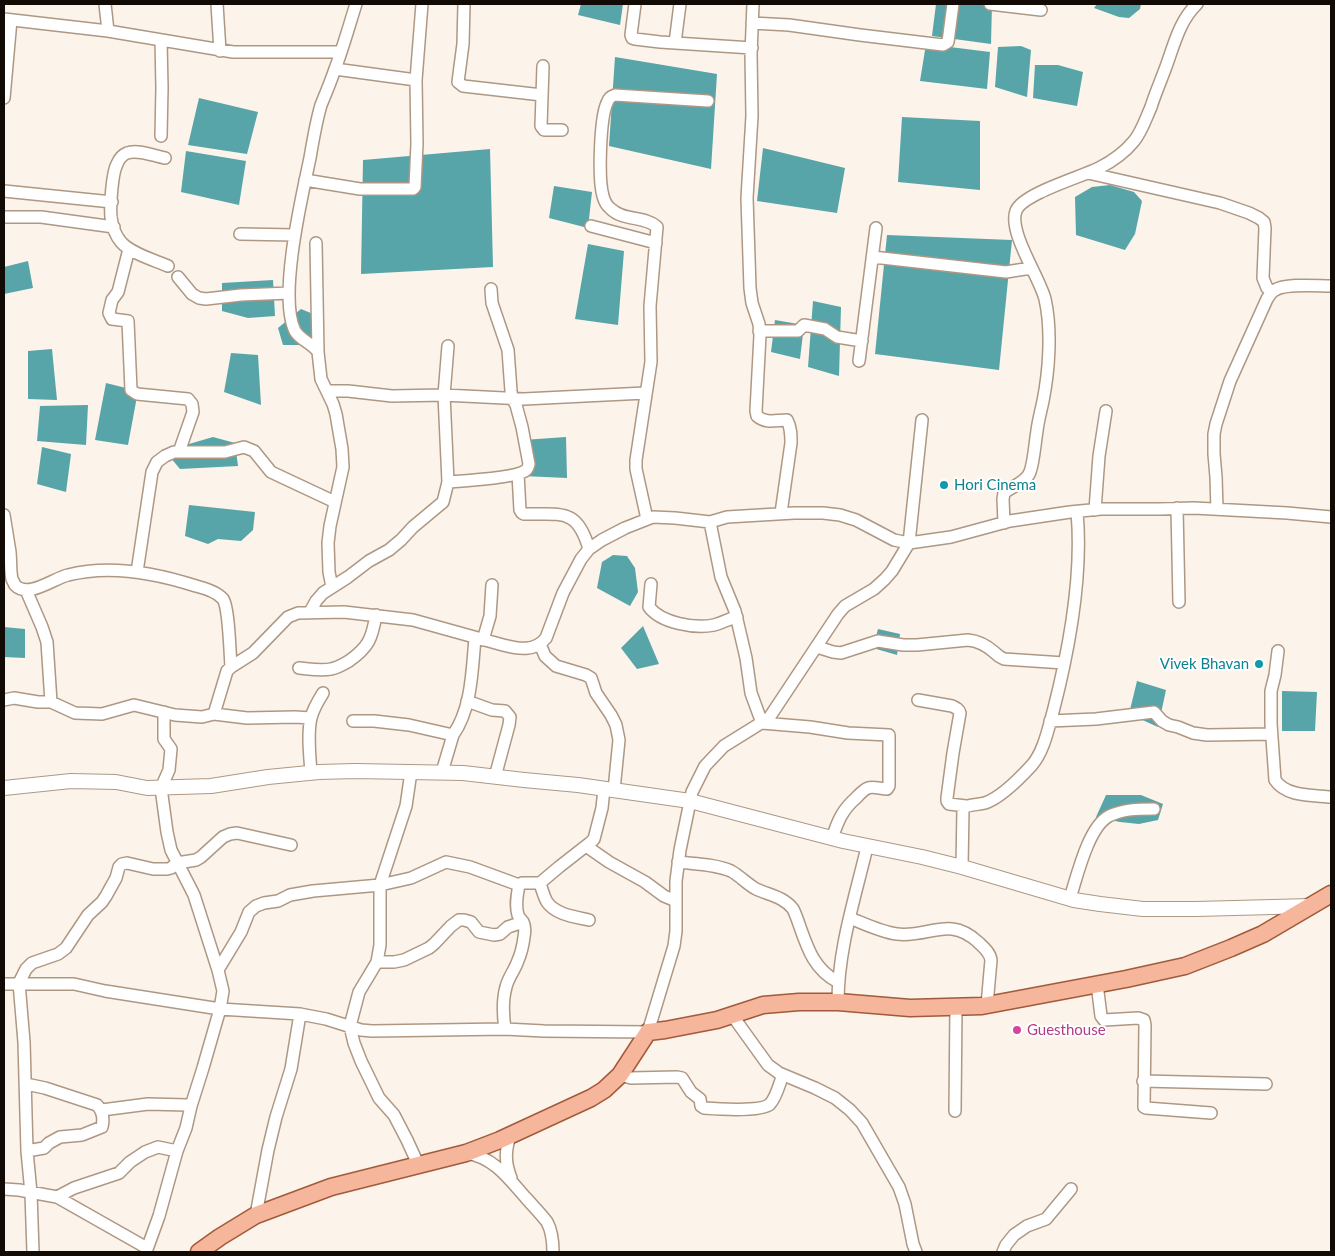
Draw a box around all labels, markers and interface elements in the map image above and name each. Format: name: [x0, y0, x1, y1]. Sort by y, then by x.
place label: Hori Cinema: [954, 476, 1036, 494]
marker: Hori Cinema: [938, 479, 950, 491]
place label: Vivek Bhavan: [1160, 655, 1249, 673]
marker: Vivek Bhavan: [1253, 658, 1265, 670]
place label: Guesthouse: [1027, 1021, 1106, 1039]
marker: Guesthouse: [1011, 1024, 1023, 1036]

